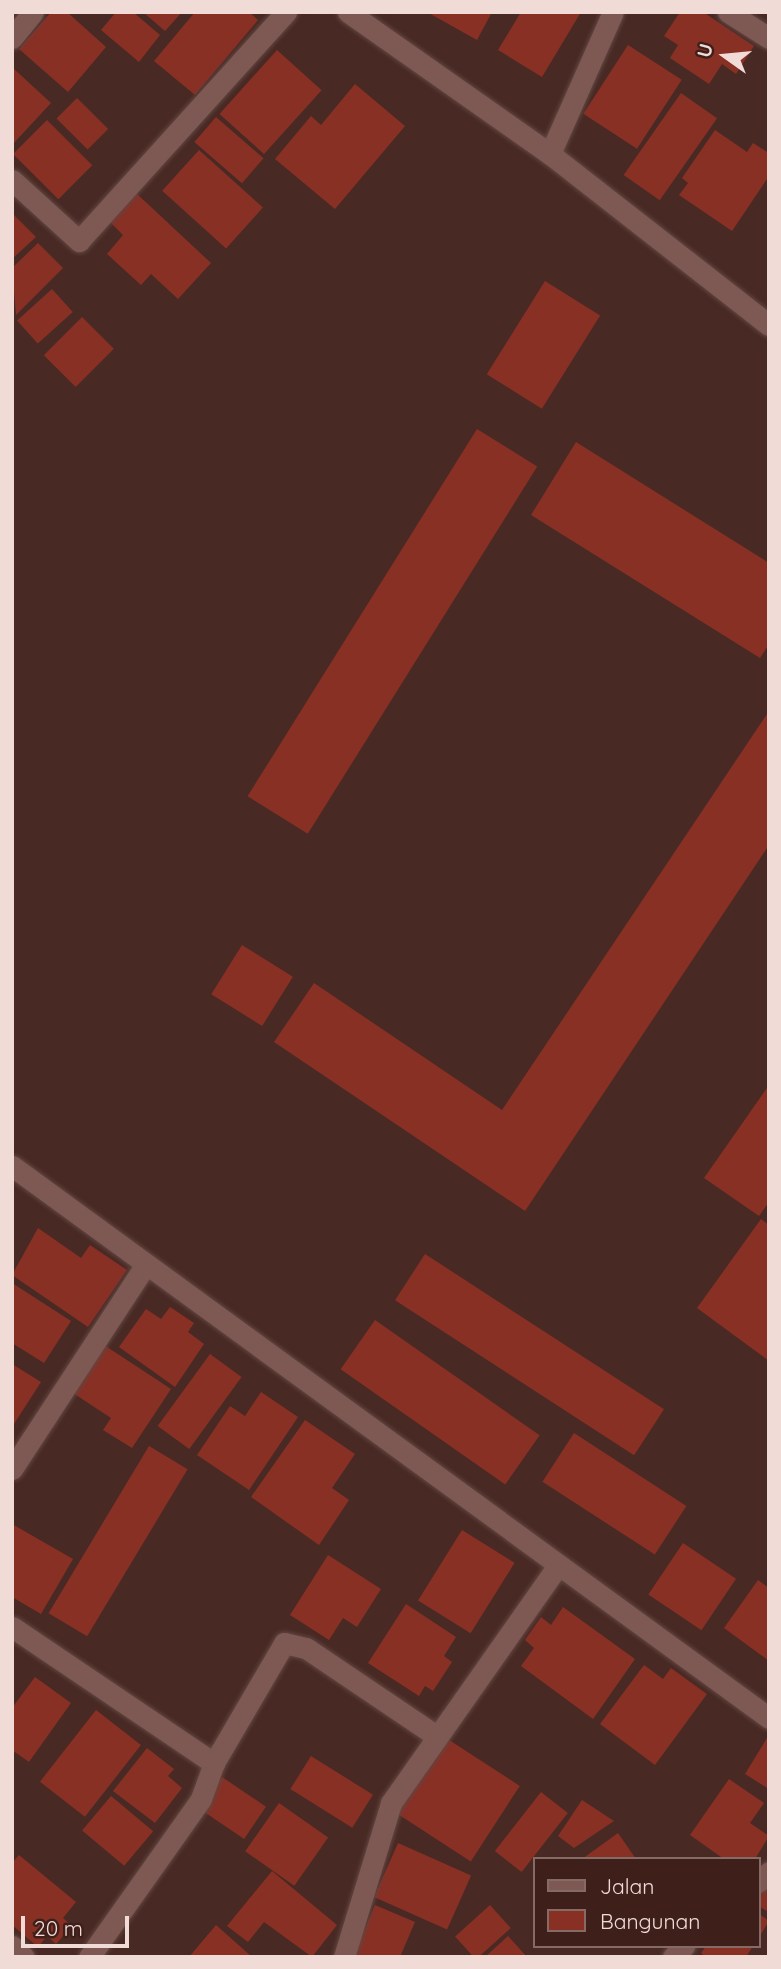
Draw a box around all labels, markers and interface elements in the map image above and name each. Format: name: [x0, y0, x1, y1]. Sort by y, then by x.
north arrow: [690, 21, 760, 91]
text: U: [691, 41, 718, 60]
legend: [532, 1857, 760, 1948]
text: Jalan: [600, 1873, 654, 1899]
scale bar: [24, 1902, 133, 1946]
text: Bangunan: [600, 1908, 700, 1934]
text: 20 m: [34, 1915, 83, 1941]

